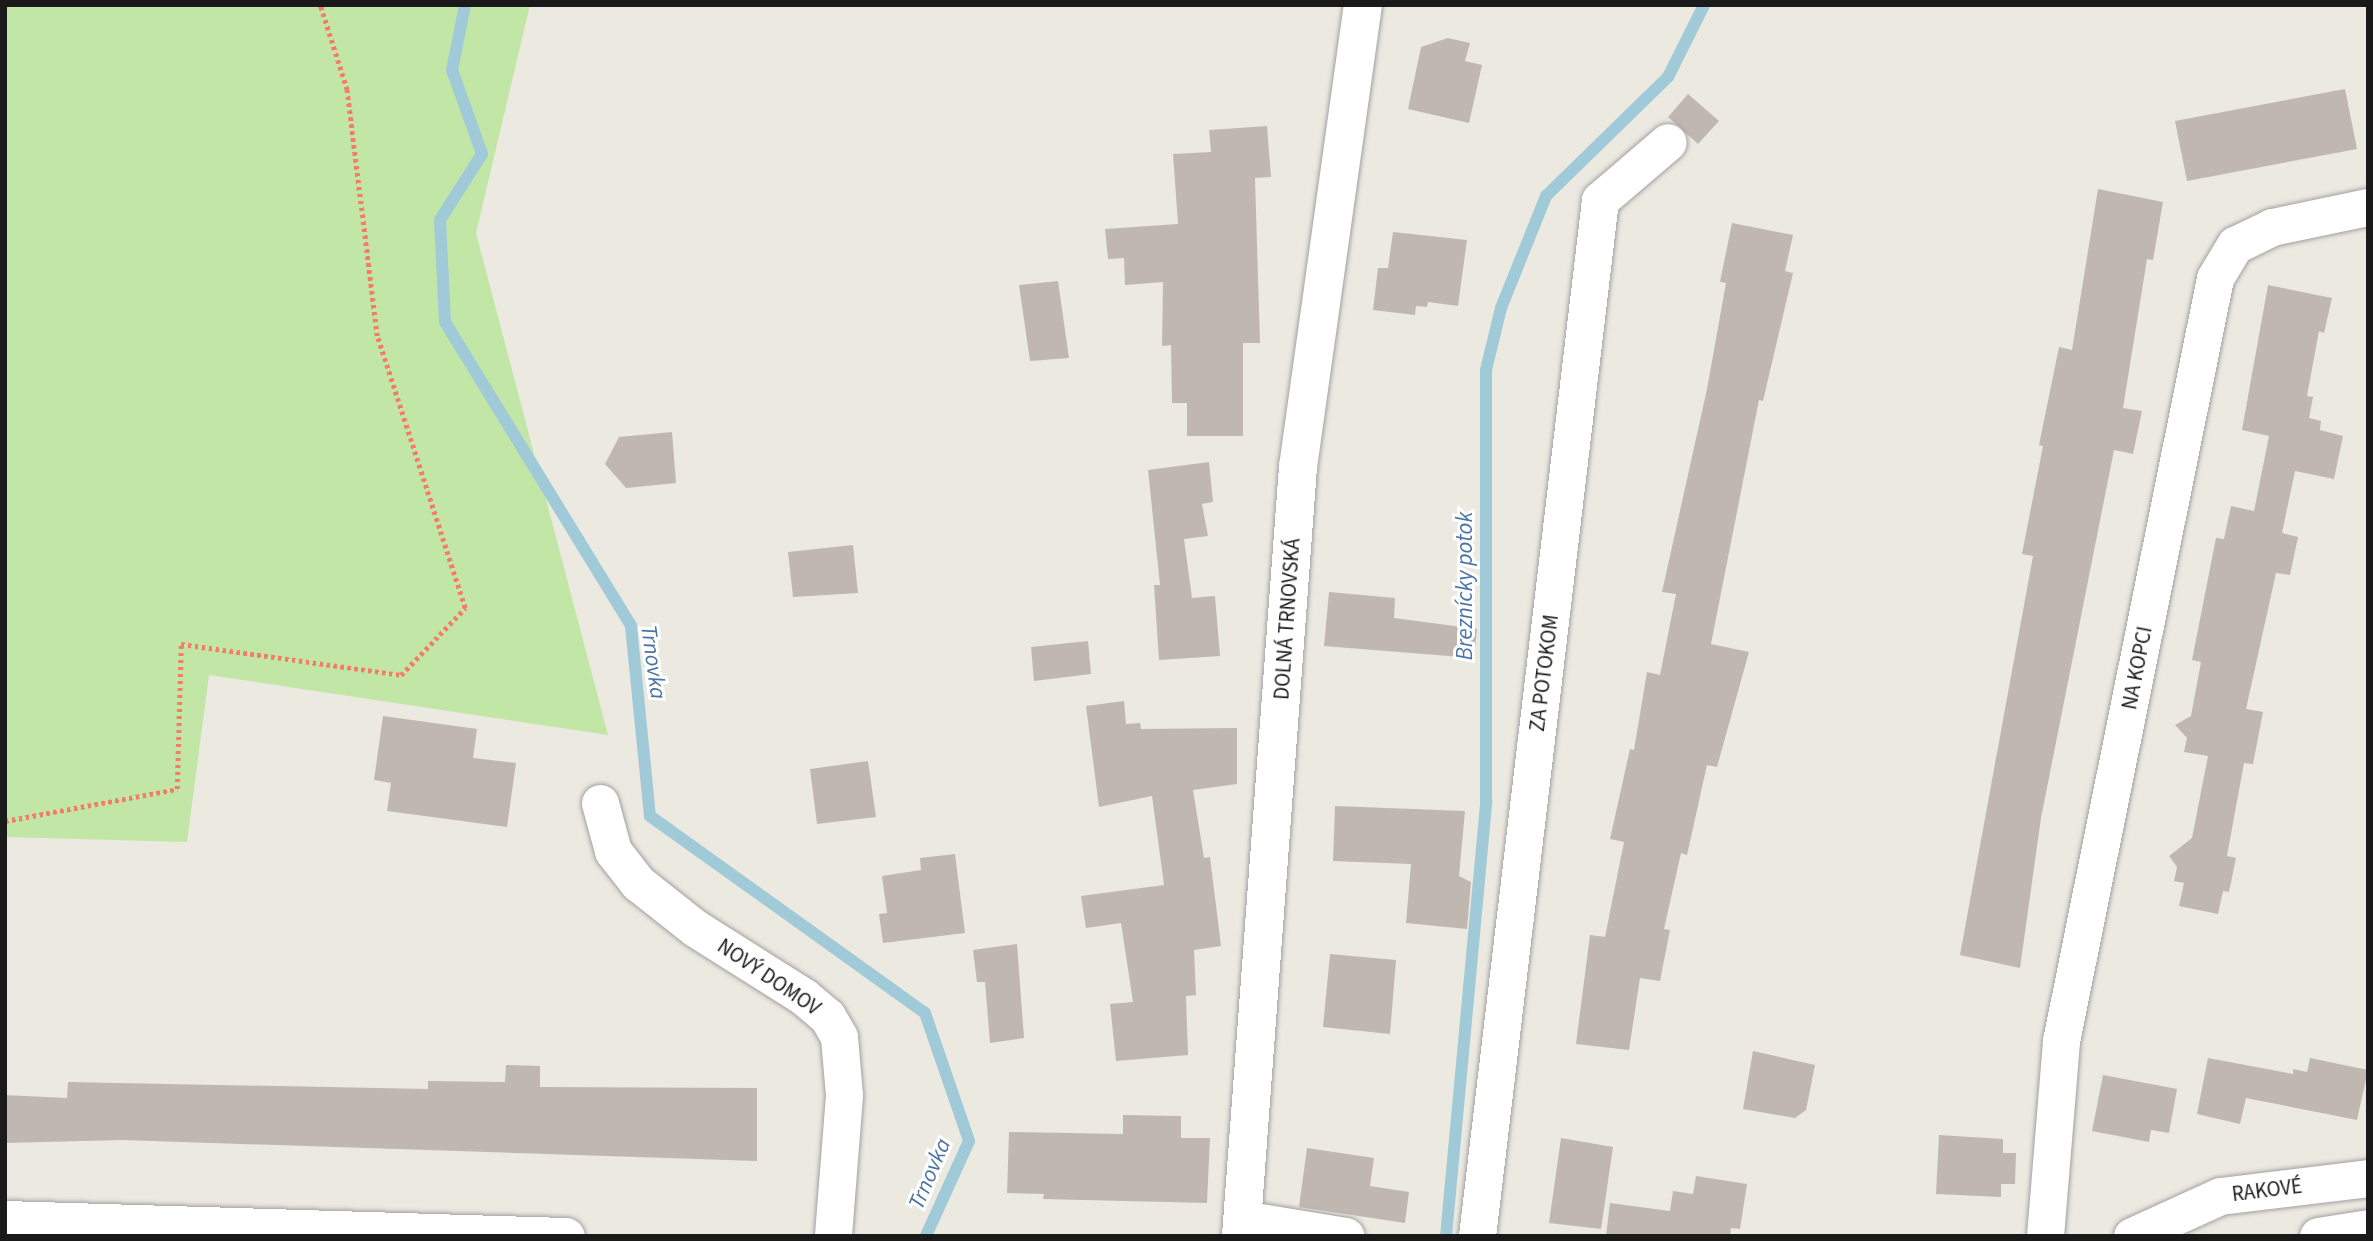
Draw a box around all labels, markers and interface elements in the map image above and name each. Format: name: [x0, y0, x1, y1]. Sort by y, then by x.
water label: Breznícky potok: [1451, 512, 1479, 660]
street label: DOLNÁ TRNOVSKÁ: [1269, 537, 1305, 701]
street label: ZA POTOKOM: [1524, 613, 1564, 733]
water label: Trnovka: [634, 623, 672, 701]
street label: NA KOPCI: [2117, 624, 2157, 712]
street label: NOVÝ DOMOV: [713, 933, 825, 1021]
water label: Trnovka: [903, 1134, 957, 1214]
street label: RAKOVÉ: [2230, 1173, 2304, 1207]

